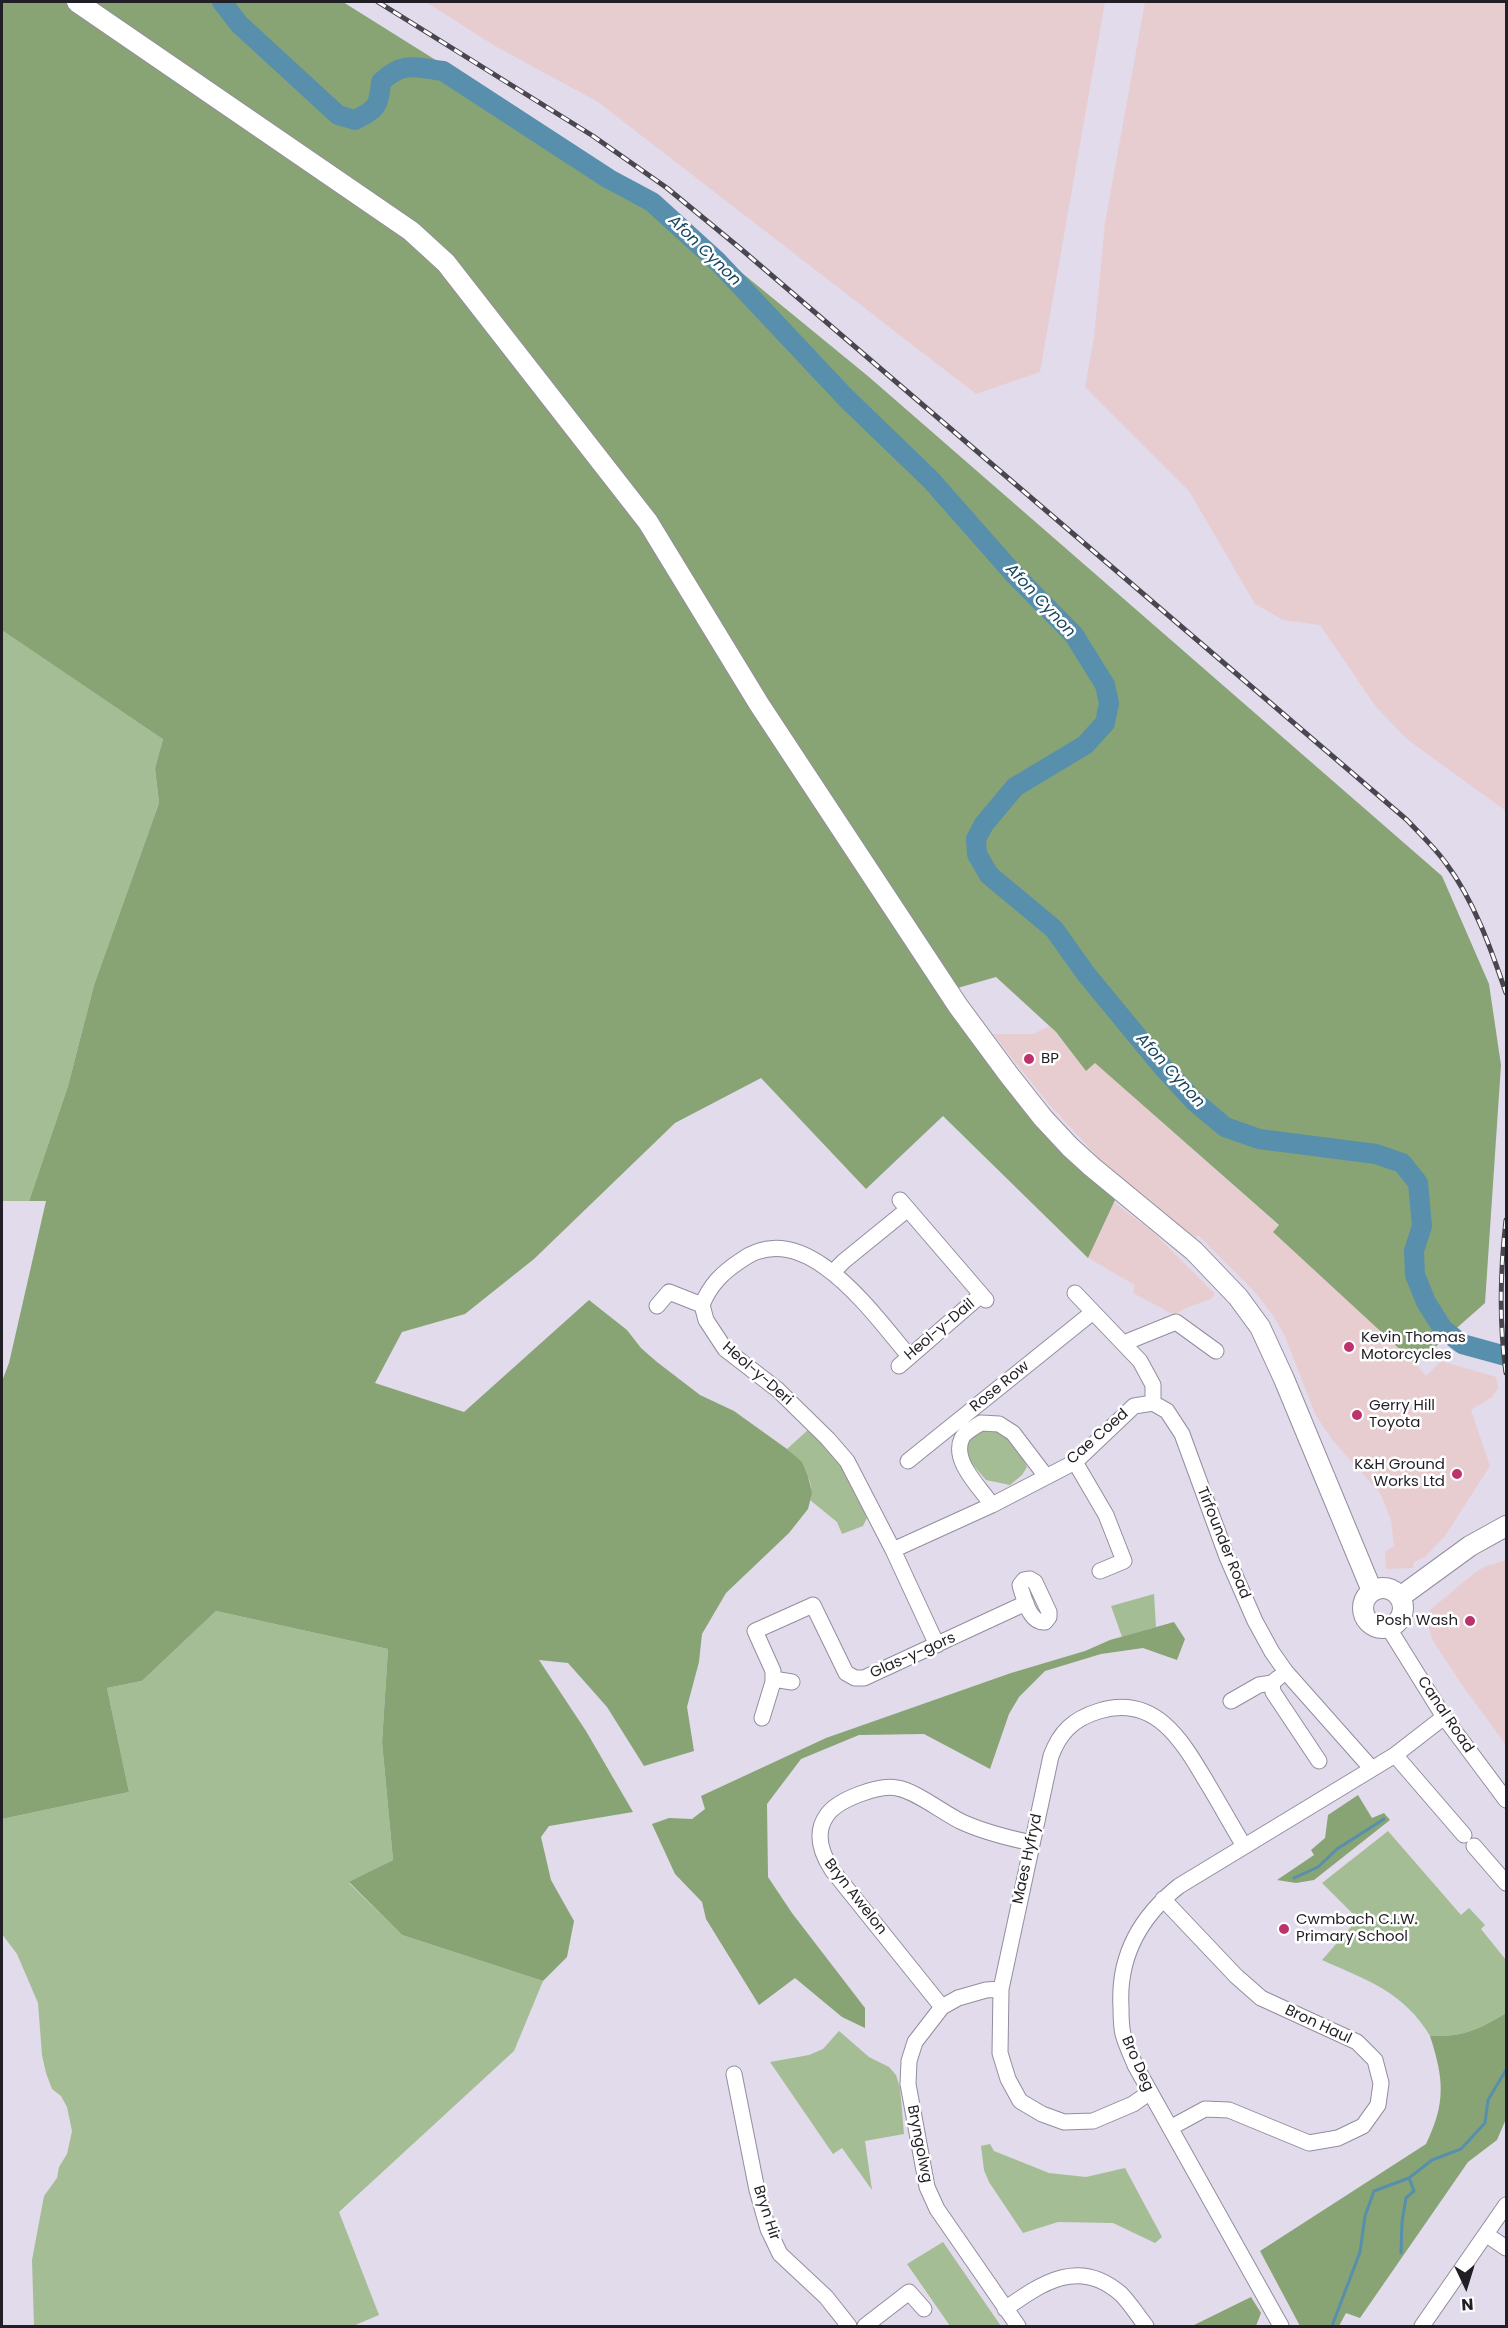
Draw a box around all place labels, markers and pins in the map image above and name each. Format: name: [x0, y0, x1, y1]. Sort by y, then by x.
place label: BP: [1041, 1050, 1059, 1068]
marker: BP: [1022, 1052, 1036, 1066]
place label: Kevin Thomas Motorcycles: [1361, 1329, 1466, 1364]
marker: Kevin Thomas Motorcycles: [1342, 1340, 1356, 1354]
place label: Gerry Hill Toyota: [1369, 1397, 1435, 1432]
marker: Gerry Hill Toyota: [1350, 1408, 1364, 1422]
place label: K&H Ground Works Ltd: [1354, 1456, 1445, 1491]
marker: K&H Ground Works Ltd: [1450, 1467, 1464, 1481]
place label: Posh Wash: [1376, 1612, 1458, 1630]
marker: Posh Wash: [1463, 1614, 1477, 1628]
place label: Cwmbach C.I.W. Primary School: [1296, 1911, 1418, 1946]
marker: Cwmbach C.I.W. Primary School: [1277, 1922, 1291, 1936]

